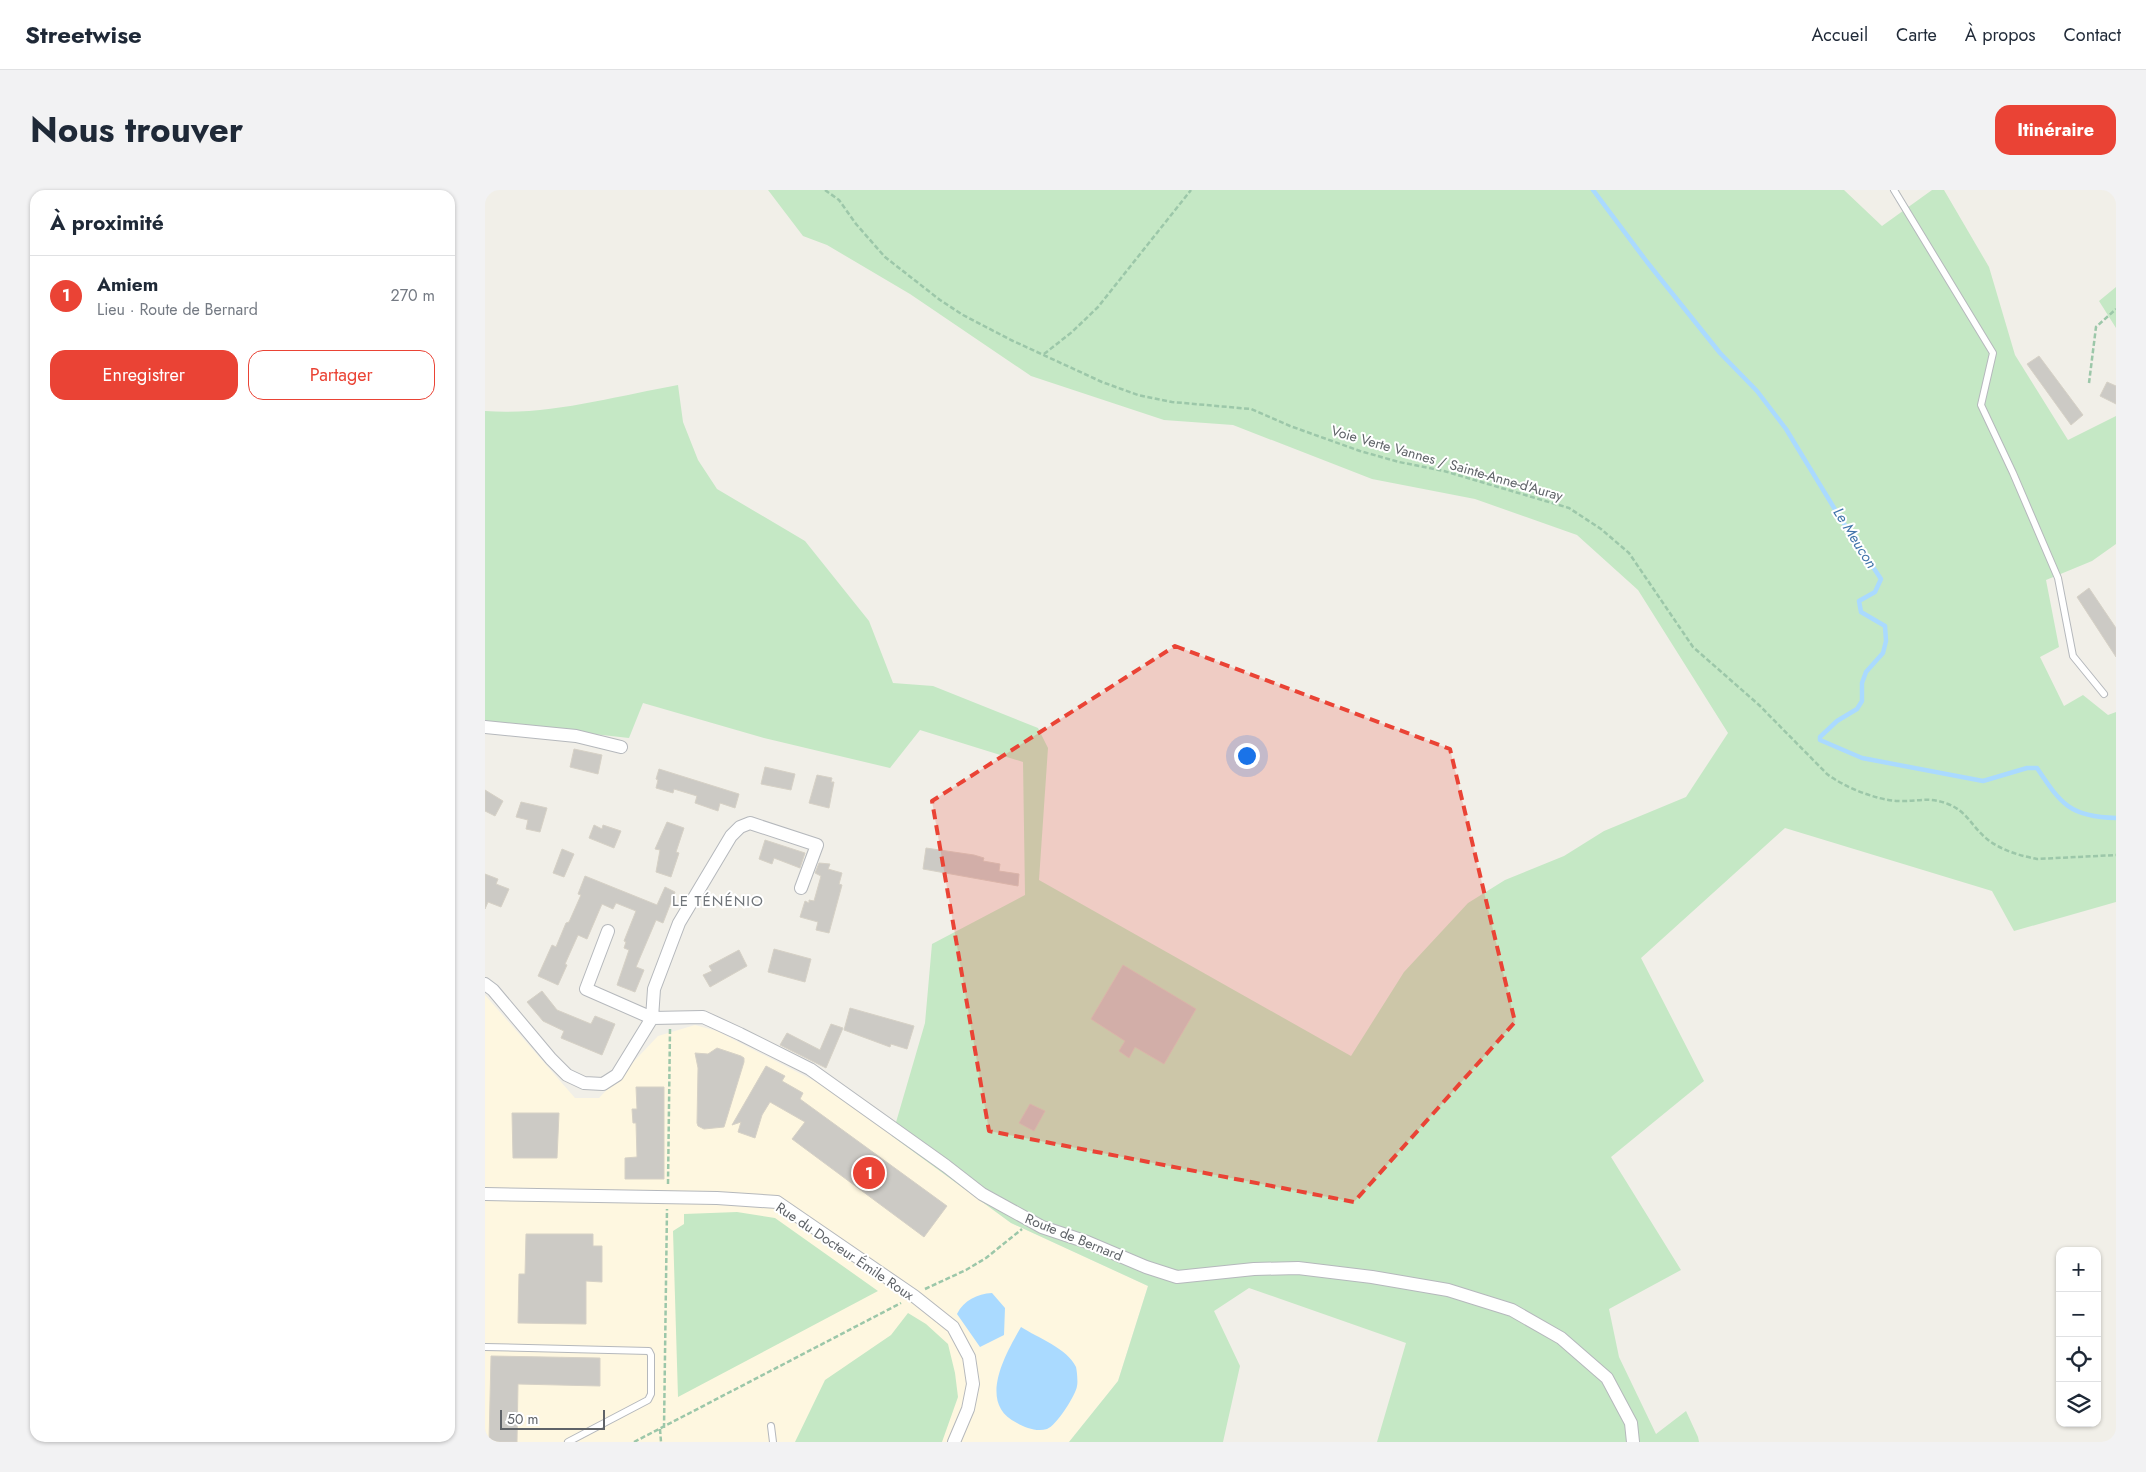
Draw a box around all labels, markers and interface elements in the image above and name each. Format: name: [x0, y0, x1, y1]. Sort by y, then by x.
text: Streetwise: [25, 17, 142, 52]
text: Accueil: [1811, 22, 1868, 48]
text: Carte: [1896, 22, 1937, 48]
text: À propos: [1965, 22, 2035, 48]
text: Contact: [2063, 22, 2121, 48]
text: Nous trouver: [30, 105, 243, 155]
button: Itinéraire: [1995, 105, 2116, 155]
text: À proximité: [50, 208, 164, 238]
text: Amiem: [97, 271, 158, 298]
text: 1: [62, 284, 70, 307]
text: 270 m: [391, 284, 435, 307]
text: Lieu · Route de Bernard: [97, 298, 258, 321]
button: Enregistrer: [50, 350, 238, 400]
button: Partager: [248, 350, 435, 400]
street label: Voie Verte Vannes / Sainte-Anne-d'Auray: [1329, 420, 1566, 506]
water label: Le Meucon: [1828, 503, 1882, 573]
your location: [1234, 743, 1260, 769]
district label: LE TÉNÉNIO: [672, 890, 764, 912]
pin: 1: [853, 1154, 885, 1192]
street label: Rue du Docteur Émile Roux: [772, 1197, 918, 1305]
street label: Route de Bernard: [1022, 1208, 1126, 1266]
map controls: [2056, 1247, 2101, 1427]
button: +: [2056, 1247, 2101, 1292]
button: −: [2056, 1292, 2101, 1337]
button: locate: [2056, 1337, 2101, 1382]
button: layers: [2056, 1382, 2101, 1427]
scale bar: [500, 1407, 605, 1430]
text: 50 m: [507, 1409, 538, 1429]

